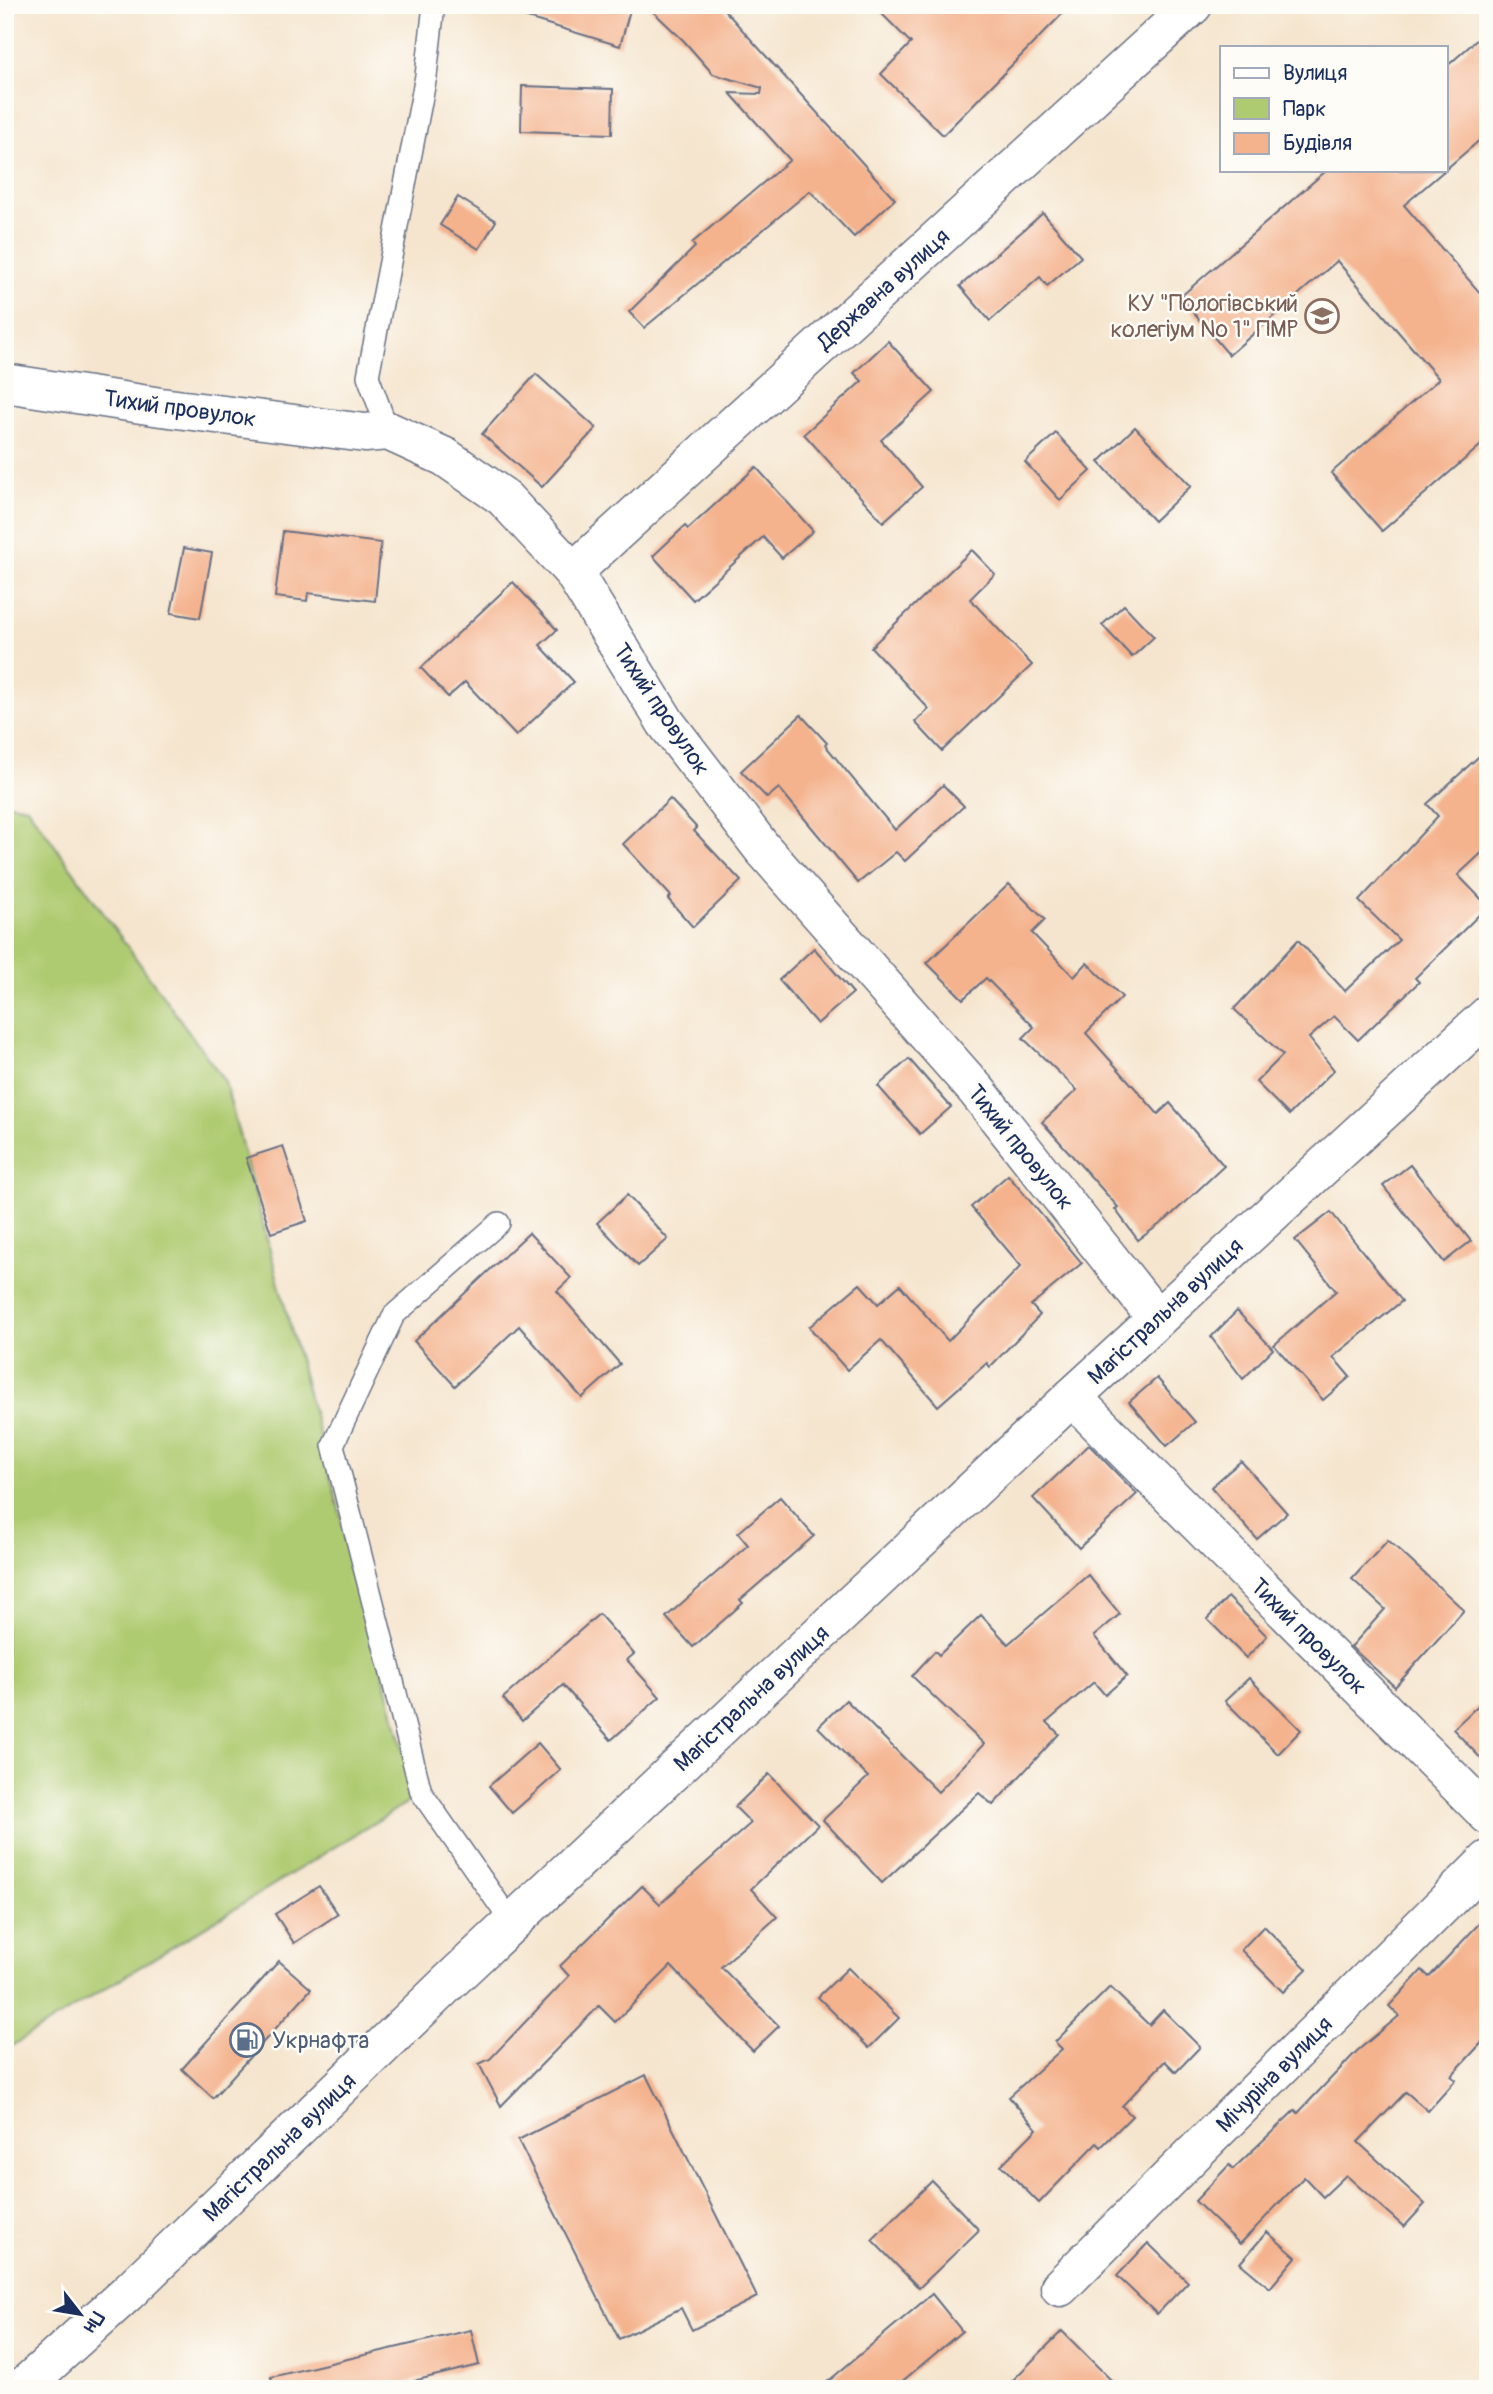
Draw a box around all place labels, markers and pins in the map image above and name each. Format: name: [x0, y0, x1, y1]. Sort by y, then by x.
place label: КУ "Пологівський колегіум № 1" ПМР: [1110, 289, 1299, 344]
school or university icon: КУ "Пологівський колегіум № 1" ПМР: [1303, 297, 1341, 335]
fuel station icon: Укрнафта: [228, 2021, 266, 2059]
place label: Укрнафта: [272, 2026, 369, 2055]

